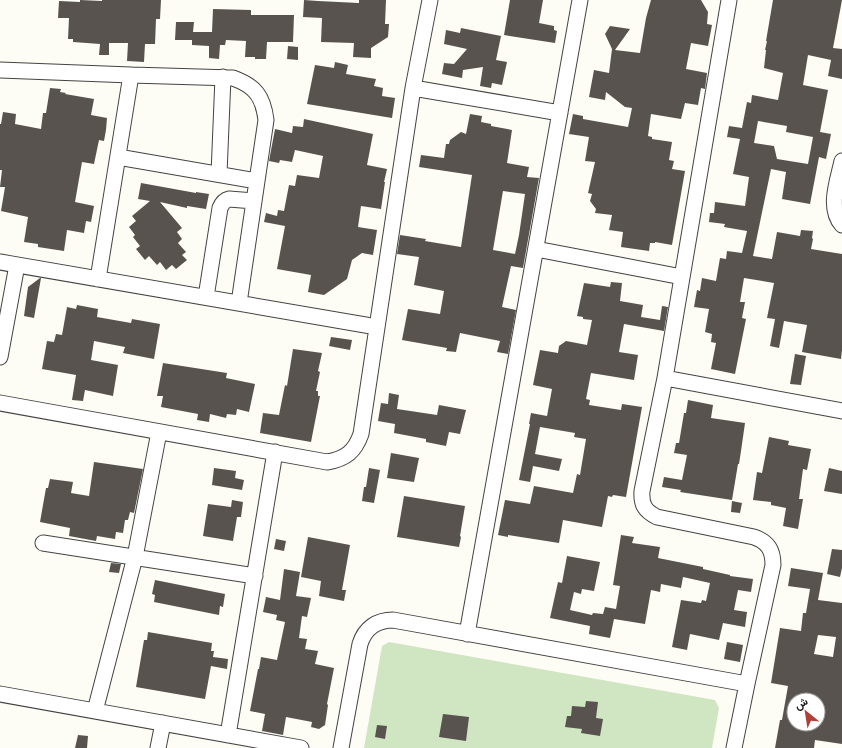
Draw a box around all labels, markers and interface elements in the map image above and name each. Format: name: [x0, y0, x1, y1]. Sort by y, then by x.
north arrow: [786, 692, 826, 732]
text: ش: [792, 694, 810, 713]

